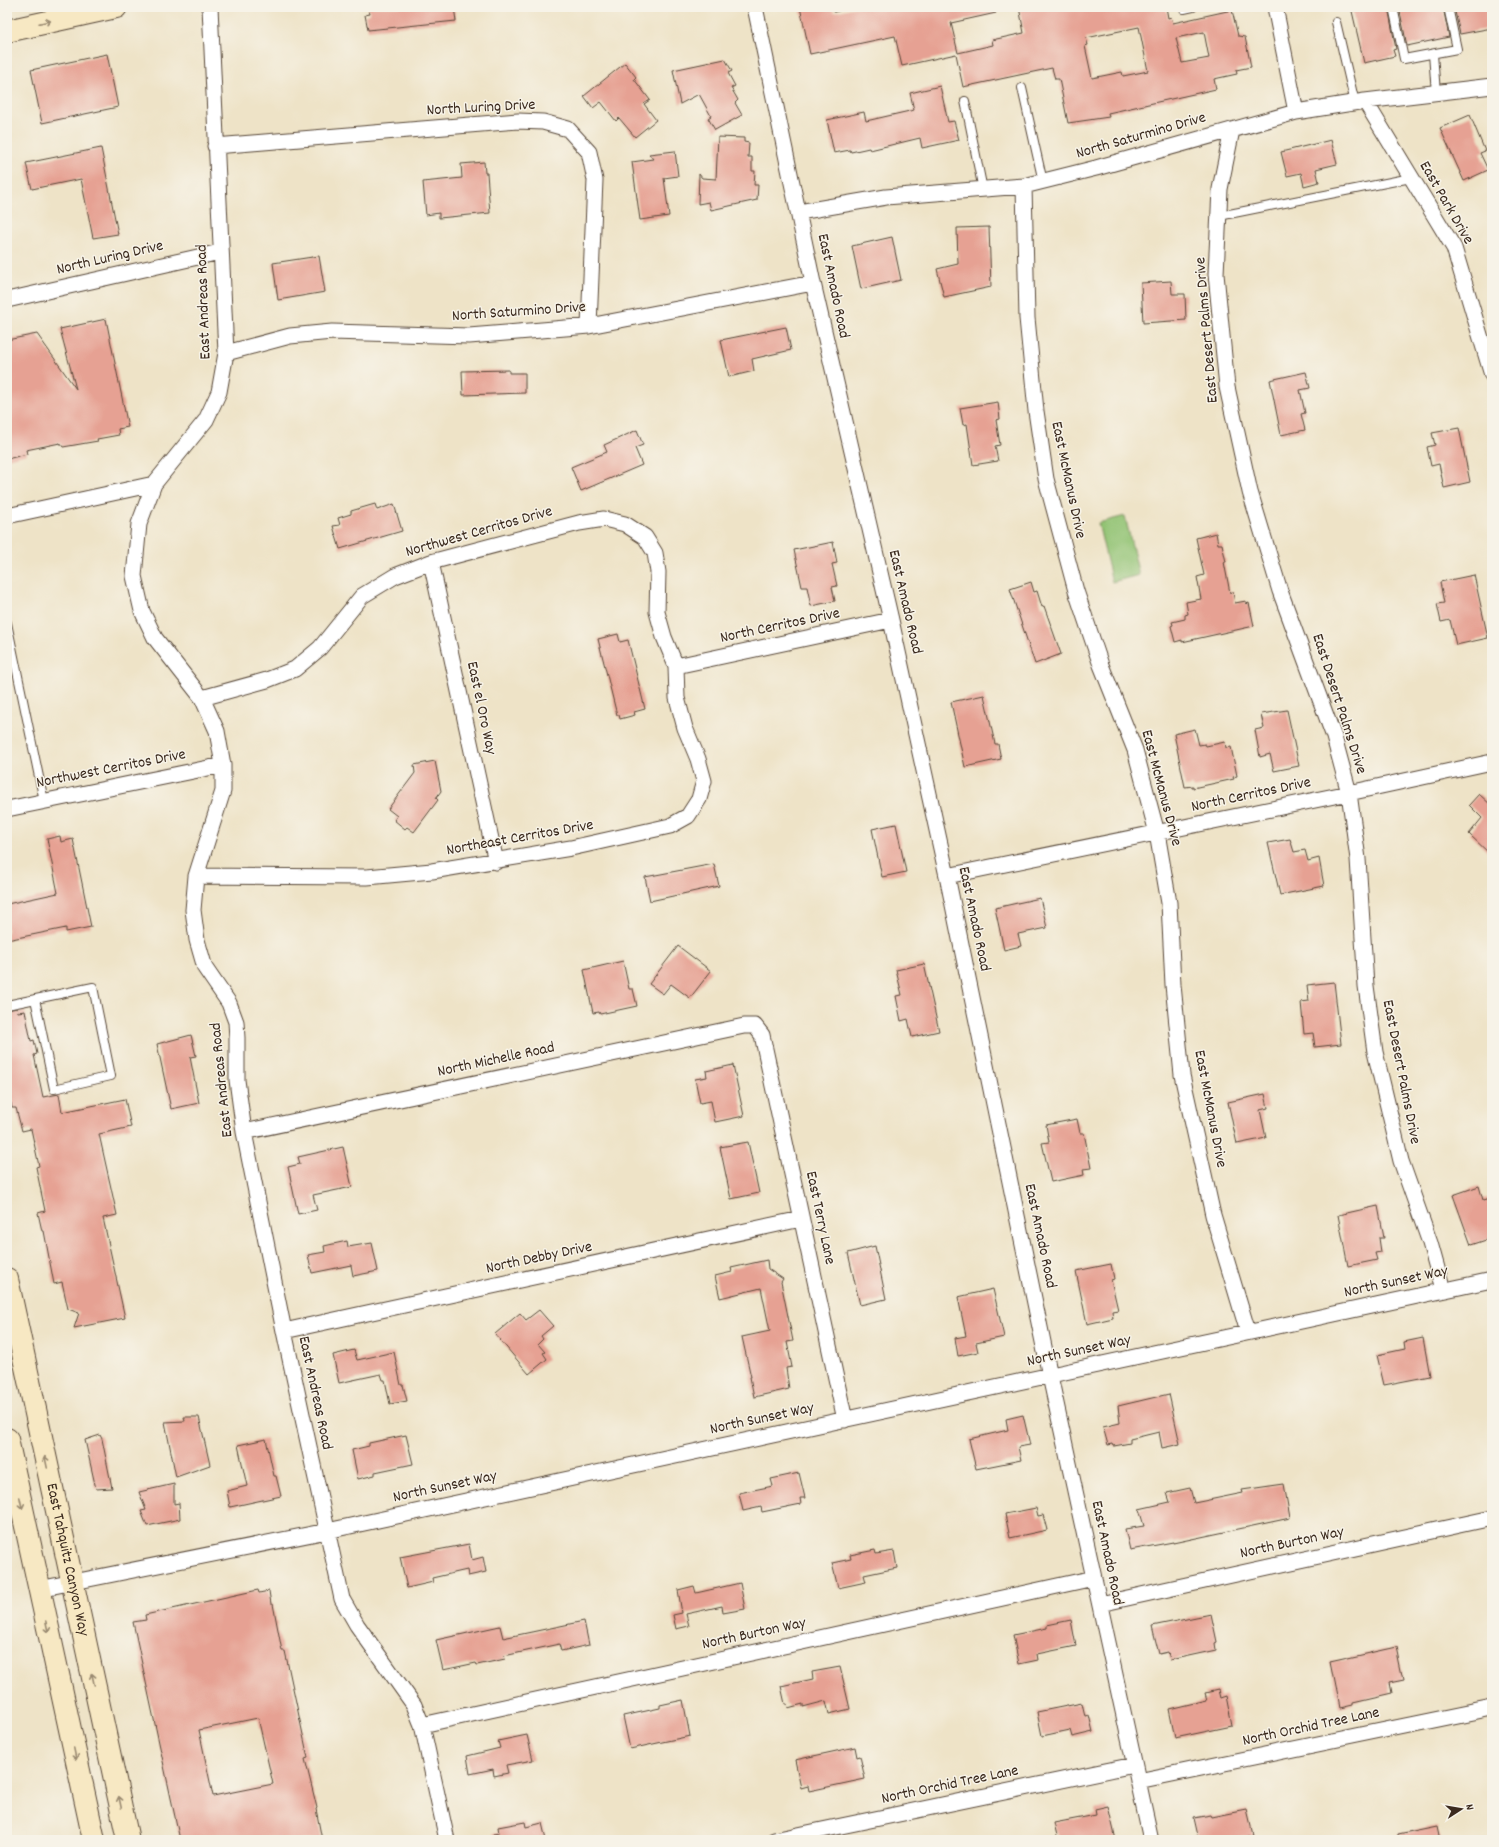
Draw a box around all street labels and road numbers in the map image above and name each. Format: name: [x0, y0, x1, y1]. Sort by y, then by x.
street label: North Luring Drive: [426, 94, 536, 122]
street label: North Saturmino Drive: [1073, 106, 1209, 166]
street label: East Park Drive: [1413, 157, 1479, 249]
street label: East Amado Road: [811, 232, 855, 340]
street label: North Luring Drive: [54, 235, 166, 281]
street label: East Andreas Road: [190, 244, 218, 360]
street label: East Desert Palms Drive: [1189, 256, 1225, 404]
street label: North Saturmino Drive: [451, 296, 587, 328]
street label: East McManus Drive: [1044, 419, 1092, 541]
street label: Northwest Cerritos Drive: [403, 500, 555, 564]
street label: East Amado Road: [882, 548, 928, 656]
street label: North Cerritos Drive: [718, 602, 842, 650]
street label: East Desert Palms Drive: [1305, 631, 1373, 777]
street label: East el Oro Way: [460, 659, 502, 757]
street label: East McManus Drive: [1134, 727, 1188, 849]
street label: Northwest Cerritos Drive: [34, 743, 188, 795]
street label: North Cerritos Drive: [1189, 771, 1313, 819]
street label: Northeast Cerritos Drive: [445, 814, 595, 862]
street label: East Amado Road: [952, 865, 996, 973]
street label: East Desert Palms Drive: [1376, 998, 1426, 1146]
street label: East Andreas Road: [205, 1021, 239, 1139]
street label: North Michelle Road: [435, 1036, 557, 1084]
street label: East McManus Drive: [1187, 1048, 1233, 1170]
street label: East Terry Lane: [799, 1169, 841, 1267]
street label: East Amado Road: [1018, 1182, 1062, 1290]
street label: North Debby Drive: [484, 1236, 594, 1280]
street label: North Sunset Way: [1342, 1260, 1451, 1304]
street label: North Sunset Way: [1025, 1329, 1134, 1373]
street label: East Andreas Road: [292, 1334, 338, 1452]
street label: North Sunset Way: [708, 1397, 817, 1441]
street label: North Sunset Way: [391, 1465, 500, 1509]
street label: East Tahquitz Canyon Way: [40, 1481, 95, 1639]
street label: East Amado Road: [1085, 1499, 1129, 1607]
street label: North Burton Way: [1238, 1521, 1347, 1565]
street label: North Burton Way: [700, 1612, 809, 1656]
street label: North Orchid Tree Lane: [1240, 1701, 1382, 1753]
street label: North Orchid Tree Lane: [879, 1759, 1021, 1811]

